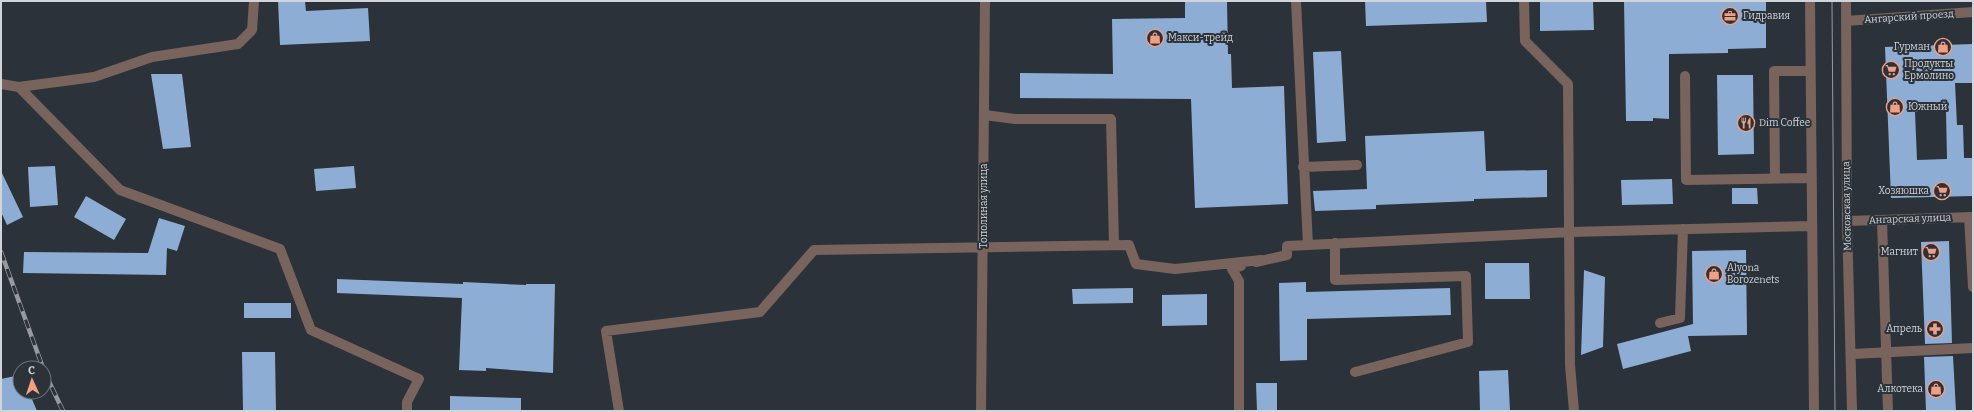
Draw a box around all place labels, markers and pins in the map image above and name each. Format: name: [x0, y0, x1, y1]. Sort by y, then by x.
office icon: Гидравия: [1720, 6, 1740, 26]
place label: Гидравия: [1743, 10, 1791, 22]
shop icon: Макси-трейд: [1145, 28, 1165, 48]
place label: Макси-трейд: [1168, 32, 1233, 44]
shop icon: Гурман: [1933, 37, 1953, 57]
place label: Гурман: [1894, 41, 1930, 53]
place label: Продукты Ермолино: [1904, 58, 1954, 82]
supermarket icon: Продукты Ермолино: [1881, 60, 1901, 80]
shop icon: Южный: [1885, 97, 1905, 117]
place label: Южный: [1908, 101, 1948, 113]
restaurant icon: Dim Coffee: [1736, 113, 1756, 133]
place label: Dim Coffee: [1759, 117, 1810, 129]
supermarket icon: Хозяюшка: [1932, 181, 1952, 201]
place label: Хозяюшка: [1878, 185, 1930, 197]
supermarket icon: Магнит: [1921, 242, 1941, 262]
place label: Магнит: [1881, 246, 1918, 258]
place label: Alyona Borozenets: [1727, 262, 1780, 286]
shop icon: Alyona Borozenets: [1704, 264, 1724, 284]
pharmacy icon: Апрель: [1925, 319, 1945, 339]
place label: Апрель: [1886, 323, 1922, 335]
shop icon: Алкотека: [1926, 379, 1946, 399]
place label: Алкотека: [1877, 383, 1924, 395]

